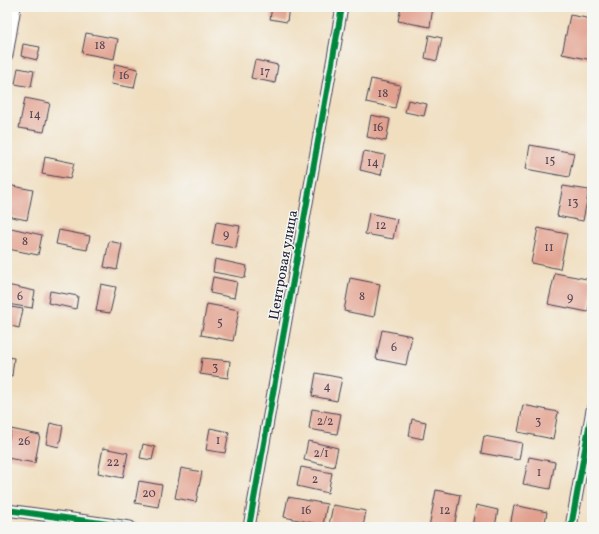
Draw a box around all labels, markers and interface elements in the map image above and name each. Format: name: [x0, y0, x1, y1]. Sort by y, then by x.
house number: 18: [95, 38, 105, 54]
house number: 17: [260, 64, 270, 80]
house number: 16: [119, 68, 129, 84]
house number: 18: [378, 86, 388, 102]
house number: 14: [29, 107, 41, 123]
house number: 16: [373, 120, 383, 136]
house number: 15: [545, 153, 555, 169]
house number: 14: [367, 155, 379, 171]
house number: 13: [568, 195, 578, 211]
street label: Центровая улица: [265, 208, 303, 321]
house number: 12: [375, 218, 387, 234]
house number: 9: [223, 227, 229, 243]
house number: 8: [22, 234, 28, 250]
house number: 11: [544, 240, 554, 256]
house number: 6: [17, 289, 23, 305]
house number: 8: [359, 289, 365, 305]
house number: 9: [567, 290, 573, 306]
house number: 5: [217, 315, 223, 331]
house number: 6: [391, 340, 397, 356]
house number: 3: [212, 360, 218, 376]
house number: 4: [323, 379, 331, 395]
house number: 2/2: [317, 414, 333, 430]
house number: 3: [535, 414, 541, 430]
house number: 1: [216, 433, 220, 449]
house number: 26: [18, 434, 30, 450]
house number: 2/1: [313, 446, 329, 462]
house number: 22: [107, 455, 119, 471]
house number: 1: [537, 465, 541, 481]
house number: 2: [312, 472, 318, 488]
house number: 20: [142, 486, 156, 502]
house number: 16: [301, 503, 311, 519]
house number: 12: [439, 503, 451, 519]

